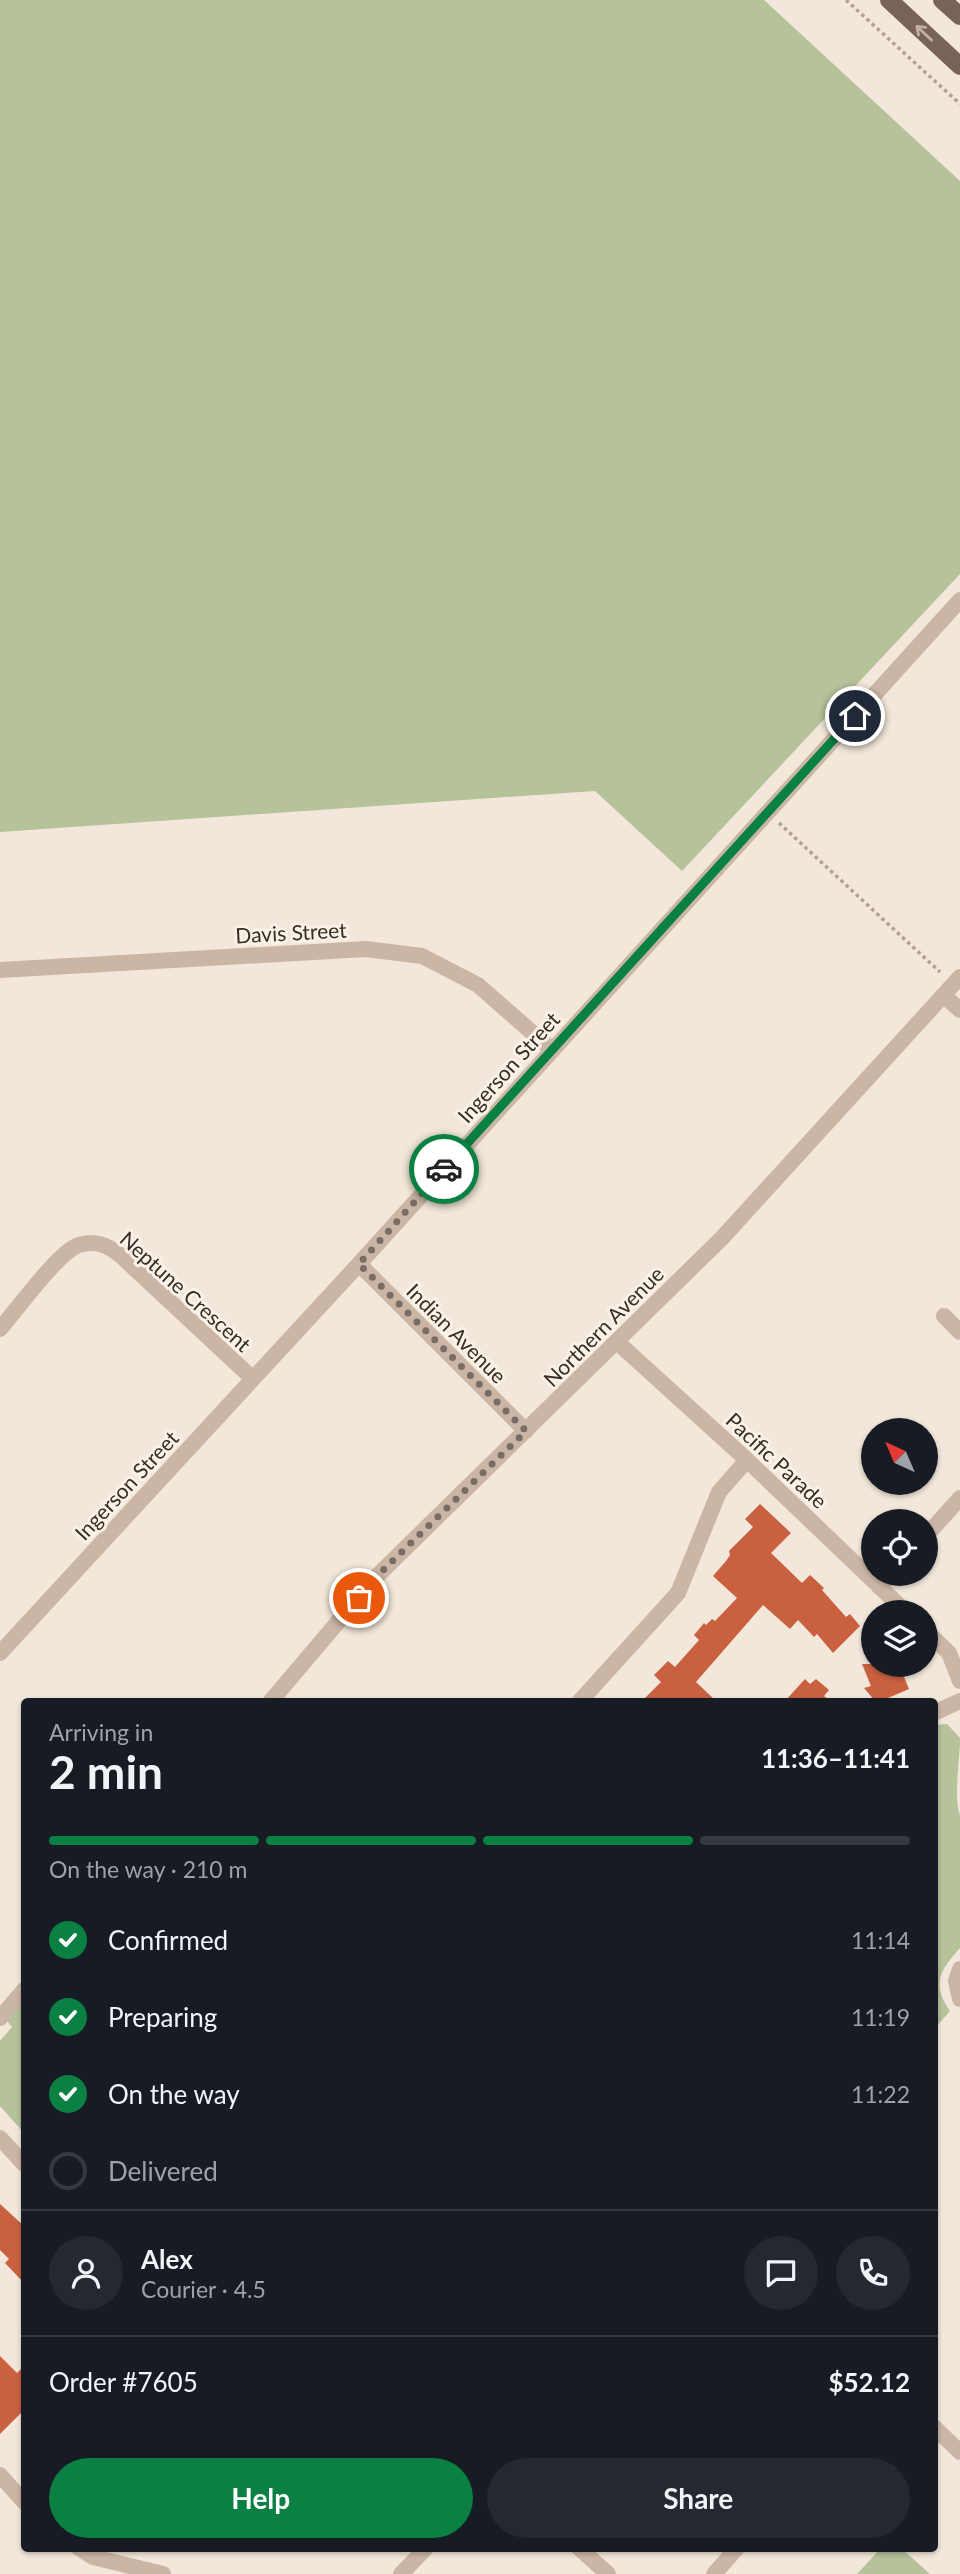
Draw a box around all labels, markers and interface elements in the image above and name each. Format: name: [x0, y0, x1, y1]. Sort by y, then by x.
one-way arrow: [916, 25, 933, 42]
pin: [825, 686, 885, 746]
icon: home: [836, 697, 874, 735]
street label: Davis Street: [235, 917, 348, 947]
street label: Ingerson Street: [452, 1006, 565, 1127]
courier: [409, 1134, 479, 1204]
icon: car: [425, 1150, 463, 1188]
street label: Neptune Crescent: [115, 1226, 257, 1357]
street label: Northern Avenue: [538, 1261, 668, 1391]
street label: Indian Avenue: [402, 1278, 512, 1388]
street label: Pacific Parade: [721, 1407, 833, 1513]
north arrow: [861, 1418, 938, 1494]
map controls: [861, 1418, 938, 1677]
street label: Ingerson Street: [69, 1425, 183, 1545]
button: locate: [861, 1509, 938, 1586]
pin: [329, 1568, 389, 1628]
icon: bag: [340, 1579, 378, 1617]
button: layers: [861, 1600, 938, 1677]
text: Arriving in: [49, 1718, 153, 1746]
text: 11:36–11:41: [761, 1742, 910, 1774]
text: 2 min: [49, 1744, 163, 1799]
text: On the way · 210 m: [49, 1855, 248, 1883]
icon: check: [49, 1921, 87, 1959]
text: Confirmed: [108, 1924, 228, 1956]
text: 11:14: [851, 1926, 910, 1954]
icon: check: [49, 1998, 87, 2036]
text: Preparing: [108, 2001, 217, 2033]
text: 11:19: [851, 2003, 910, 2031]
icon: check: [49, 2075, 87, 2113]
text: On the way: [108, 2078, 240, 2110]
text: 11:22: [851, 2080, 910, 2108]
text: Delivered: [108, 2155, 218, 2187]
button: person: [49, 2236, 123, 2310]
button: chat: [744, 2236, 818, 2310]
button: phone: [836, 2236, 910, 2310]
text: Alex: [141, 2243, 193, 2275]
text: Courier · 4.5: [141, 2275, 266, 2303]
text: Order #7605: [49, 2366, 198, 2398]
text: $52.12: [828, 2366, 910, 2398]
button: Help: [49, 2458, 473, 2538]
button: Share: [487, 2458, 910, 2538]

